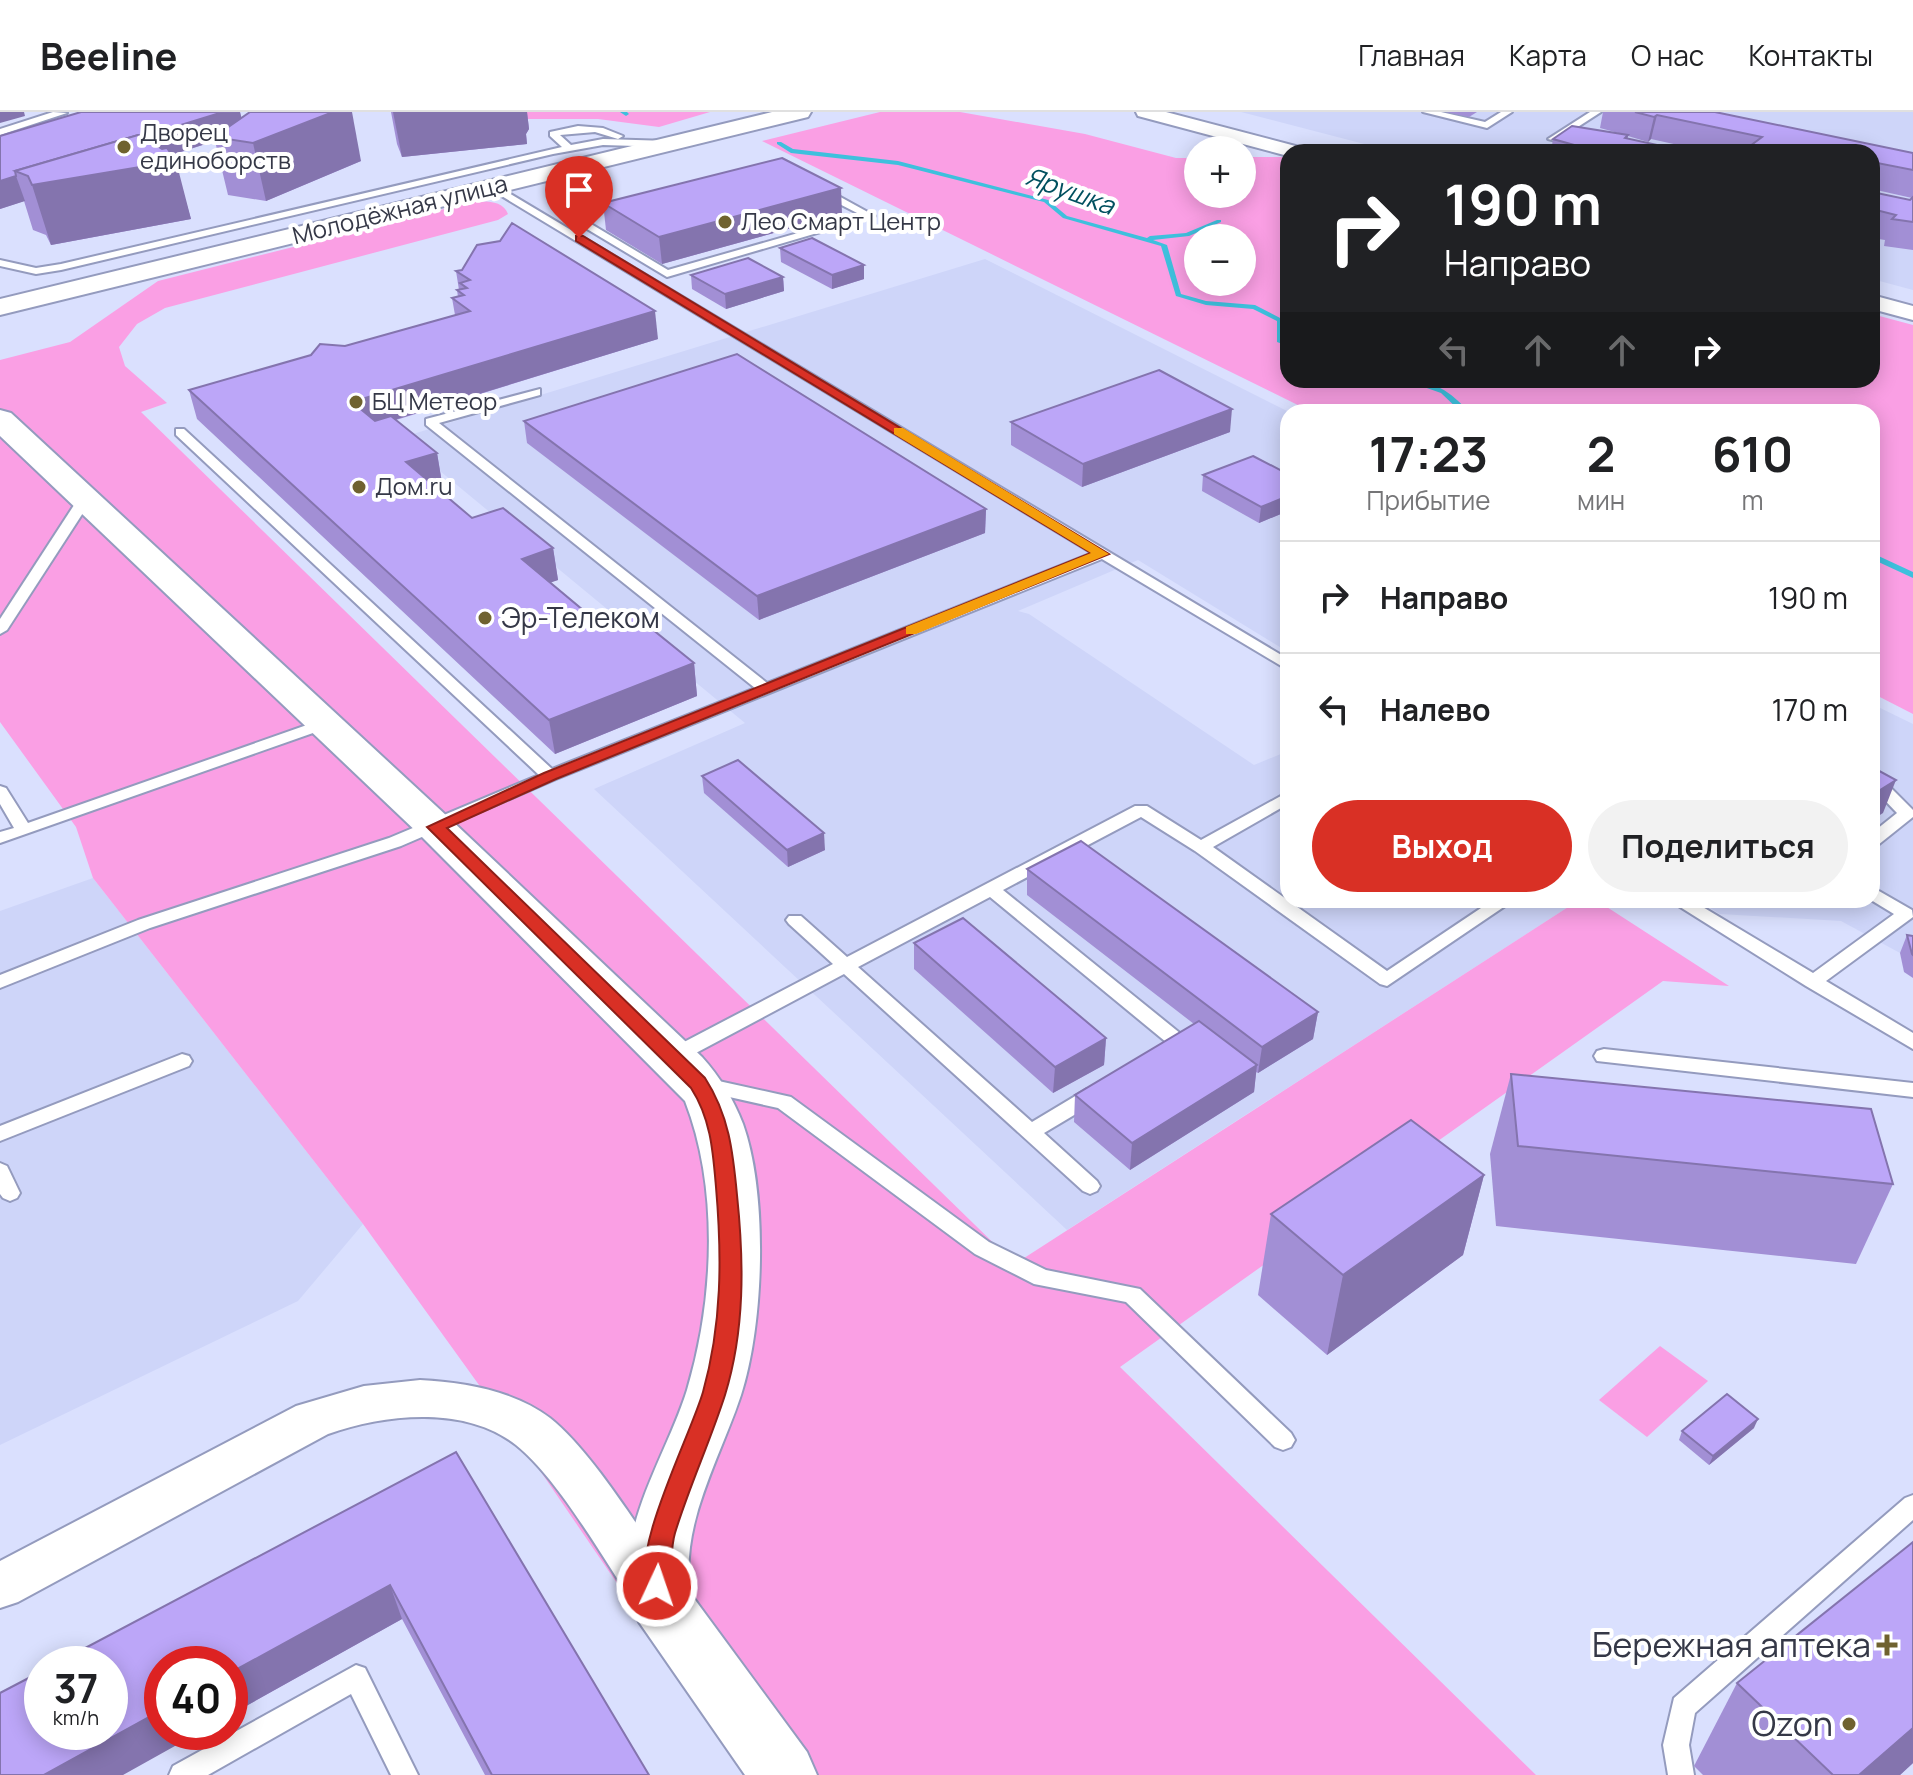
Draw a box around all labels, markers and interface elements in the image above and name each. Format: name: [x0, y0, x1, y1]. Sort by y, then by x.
text: Beeline: [40, 29, 177, 81]
text: Главная: [1358, 36, 1465, 74]
text: Карта: [1509, 36, 1587, 74]
text: О нас: [1631, 36, 1704, 74]
text: Контакты: [1748, 36, 1873, 74]
place label: Дворец единоборств: [140, 115, 291, 176]
map controls: [1184, 136, 1256, 296]
button: +: [1184, 136, 1256, 208]
marker: Дворец единоборств: [115, 138, 133, 156]
pin: [545, 156, 613, 238]
water label: Ярушка: [1021, 157, 1121, 223]
text: 190 m: [1444, 165, 1602, 242]
street label: Молодёжная улица: [289, 166, 511, 251]
icon: arrive: [557, 168, 601, 212]
icon: right: [1312, 176, 1416, 280]
place label: Лео Смарт Центр: [741, 204, 941, 237]
marker: Лео Смарт Центр: [716, 213, 734, 231]
button: −: [1184, 224, 1256, 296]
text: Направо: [1444, 238, 1591, 287]
icon: left: [1432, 328, 1476, 372]
icon: ahead: [1516, 328, 1560, 372]
icon: ahead: [1600, 328, 1644, 372]
icon: right: [1684, 328, 1728, 372]
place label: БЦ Метеор: [372, 384, 497, 417]
marker: БЦ Метеор: [347, 393, 365, 411]
text: 17:23: [1369, 421, 1488, 486]
text: 2: [1587, 421, 1615, 486]
text: 610: [1712, 421, 1793, 486]
place label: Дом.ru: [375, 469, 453, 502]
marker: Дом.ru: [350, 478, 368, 496]
text: Прибытие: [1367, 482, 1490, 518]
text: мин: [1577, 482, 1625, 518]
text: m: [1742, 482, 1764, 518]
icon: right: [1312, 575, 1356, 619]
text: Направо: [1380, 577, 1508, 618]
text: 190 m: [1768, 577, 1848, 618]
place label: Эр-Телеком: [501, 598, 660, 636]
marker: Эр-Телеком: [476, 609, 494, 627]
icon: left: [1312, 687, 1356, 731]
text: Налево: [1380, 689, 1490, 730]
text: 170 m: [1771, 689, 1848, 730]
button: Выход: [1312, 800, 1572, 892]
button: Поделиться: [1588, 800, 1848, 892]
position arrow: [615, 1544, 699, 1628]
place label: Бережная аптека: [1592, 1621, 1871, 1667]
marker: Бережная аптека: [1878, 1636, 1896, 1654]
speed limit sign: 40: [144, 1646, 248, 1750]
text: 37: [54, 1660, 98, 1715]
place label: Ozon: [1751, 1700, 1833, 1746]
text: km/h: [53, 1704, 99, 1731]
marker: Ozon: [1840, 1715, 1858, 1733]

